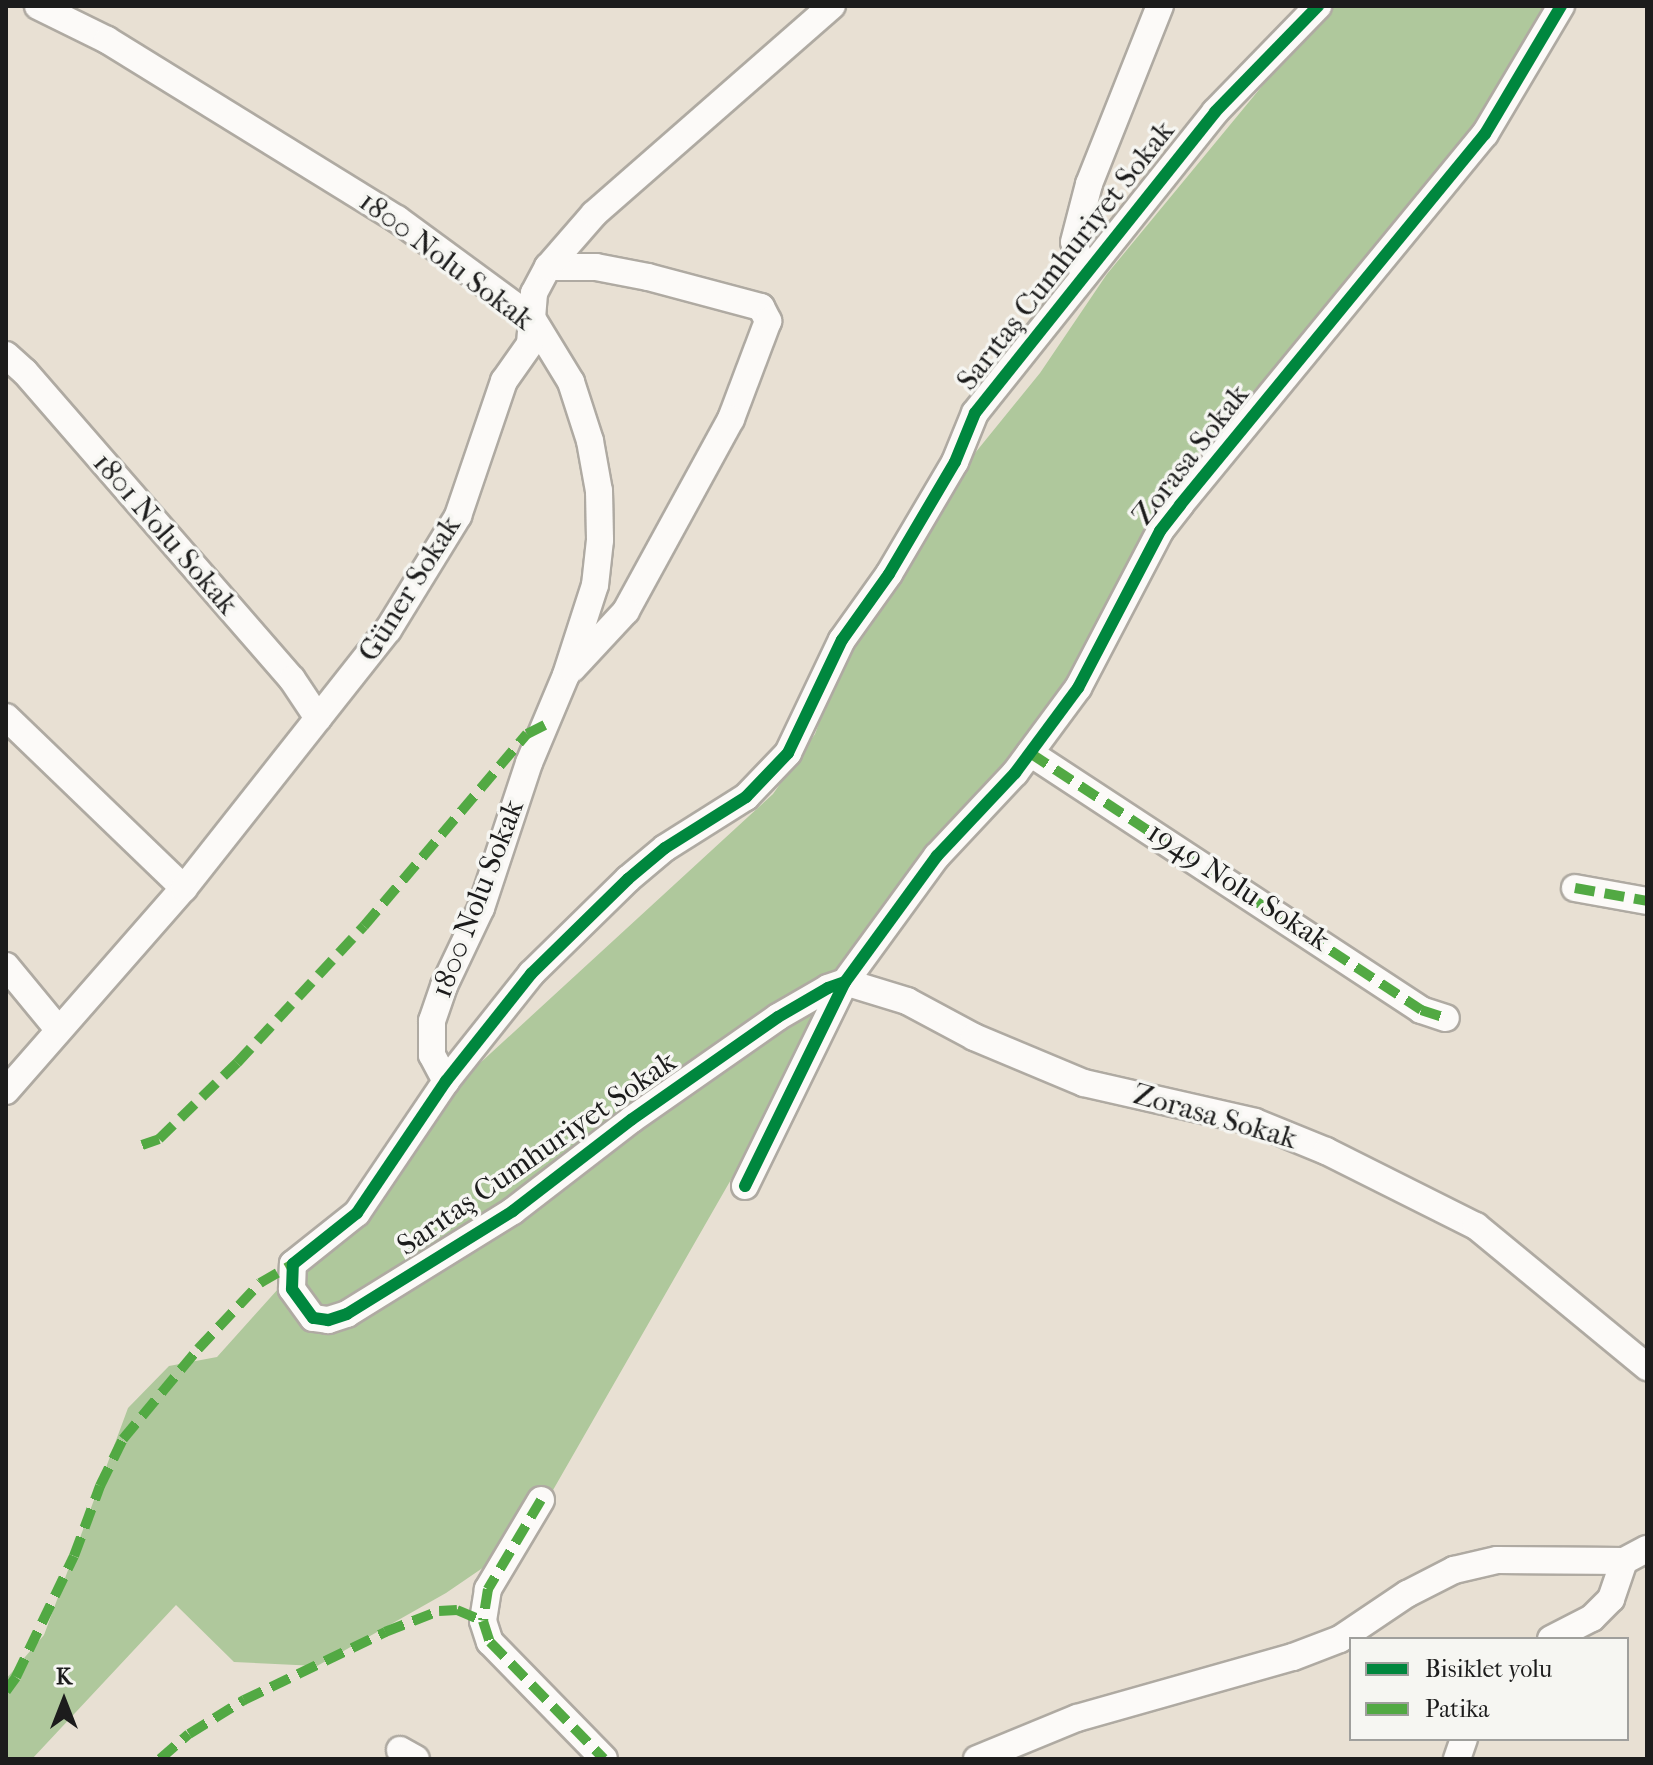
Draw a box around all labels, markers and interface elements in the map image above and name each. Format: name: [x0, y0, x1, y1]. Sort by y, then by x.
street label: Sarıtaş Cumhuriyet Sokak: [950, 114, 1182, 398]
street label: 1800 Nolu Sokak: [352, 184, 540, 338]
street label: Zorasa Sokak: [1125, 378, 1257, 532]
street label: 1801 Nolu Sokak: [85, 446, 245, 622]
street label: Güner Sokak: [351, 510, 469, 668]
street label: 1800 Nolu Sokak: [424, 795, 532, 1003]
street label: 1949 Nolu Sokak: [1140, 815, 1336, 959]
street label: Sarıtaş Cumhuriyet Sokak: [391, 1044, 683, 1264]
street label: Zorasa Sokak: [1129, 1076, 1301, 1158]
legend: [1349, 1637, 1629, 1741]
text: Bisiklet yolu: [1425, 1655, 1552, 1683]
north arrow: [24, 1661, 104, 1741]
text: K: [56, 1664, 72, 1690]
text: Patika: [1425, 1695, 1489, 1723]

